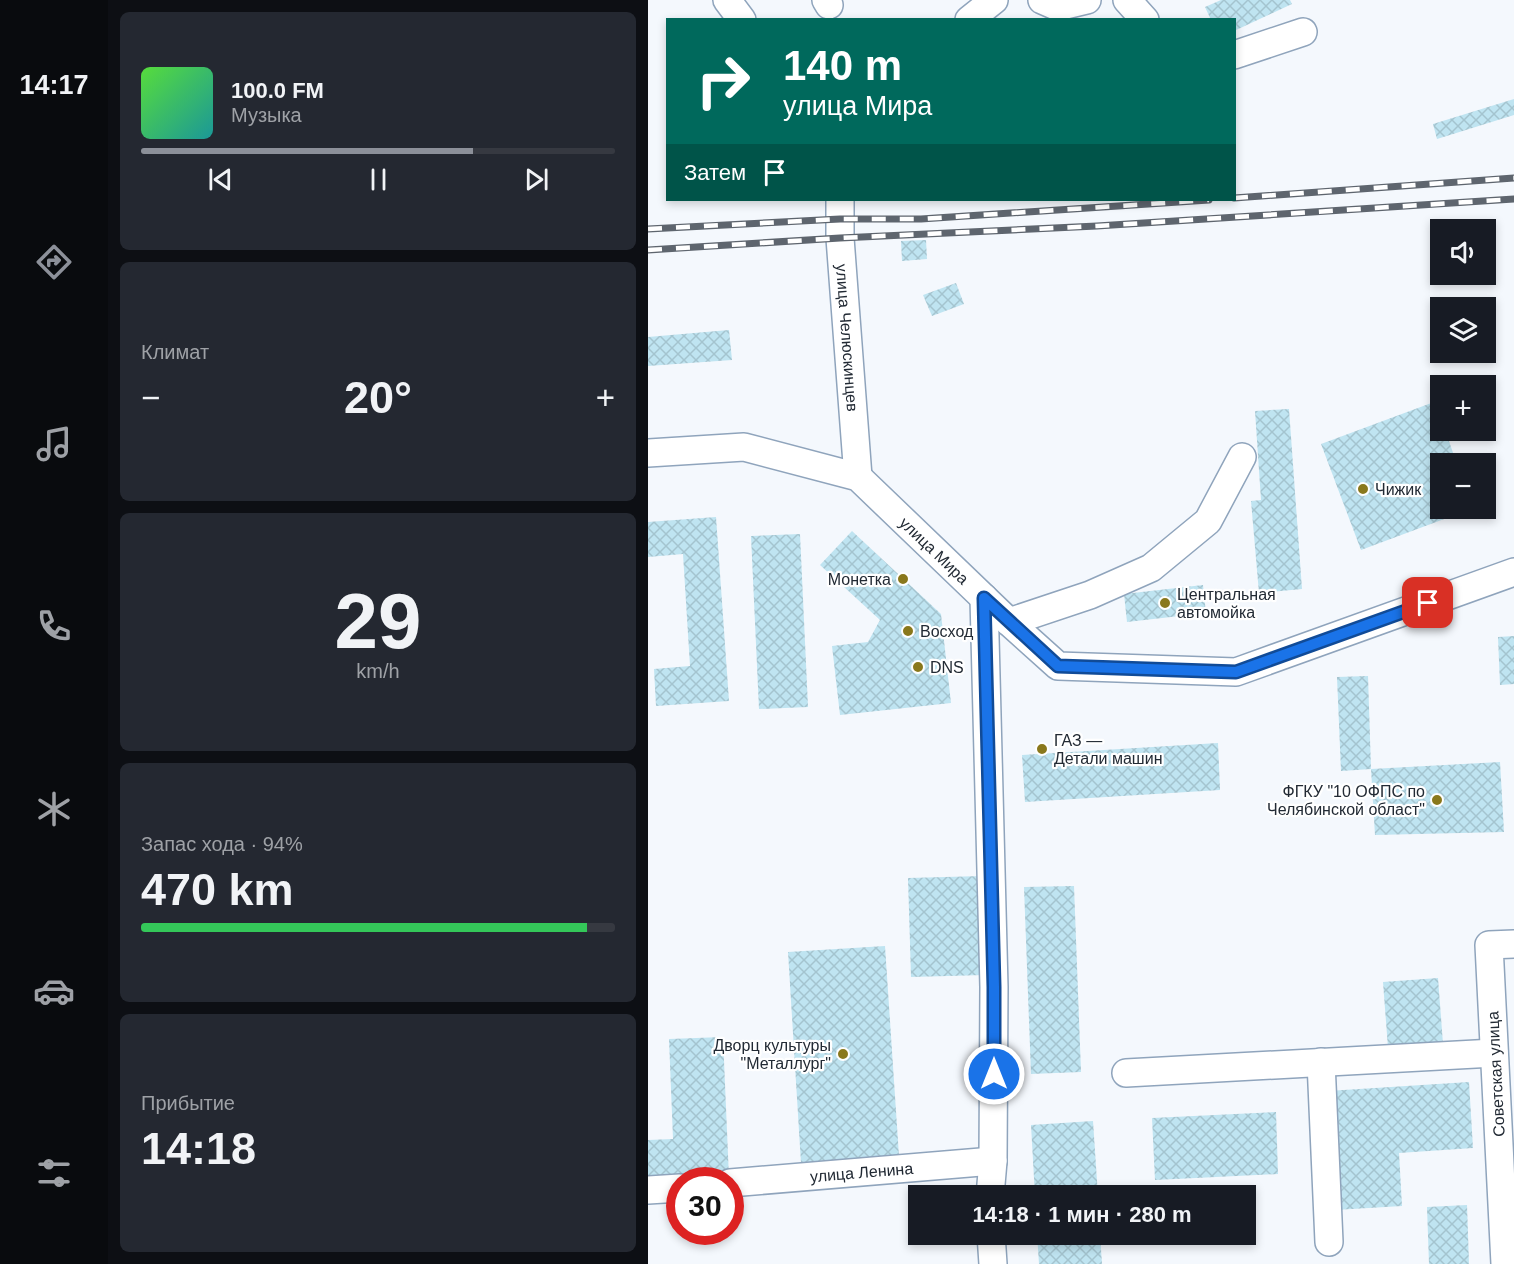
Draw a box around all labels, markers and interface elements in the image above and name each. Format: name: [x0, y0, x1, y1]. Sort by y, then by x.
icon: right: [684, 42, 762, 120]
text: 140 m: [783, 42, 902, 89]
text: 14:17: [19, 70, 89, 100]
text: 100.0 FM: [231, 78, 324, 103]
text: улица Мира: [783, 91, 932, 121]
text: Музыка: [231, 104, 302, 126]
icon: arrive: [758, 156, 791, 189]
text: Затем: [684, 160, 746, 185]
icon: previous: [204, 163, 237, 196]
icon: pause: [362, 163, 395, 196]
icon: next: [520, 163, 553, 196]
map controls: [1430, 219, 1496, 519]
button: sound: [1430, 219, 1496, 285]
icon: directions: [33, 241, 75, 283]
street label: улица Челюскинцев: [833, 263, 862, 412]
button: layers: [1430, 297, 1496, 363]
text: Климат: [141, 341, 209, 363]
text: 20°: [344, 372, 412, 423]
button: +: [1430, 375, 1496, 441]
text: −: [141, 379, 160, 416]
text: +: [596, 379, 615, 416]
icon: music: [33, 423, 75, 465]
button: −: [1430, 453, 1496, 519]
place label: Чижик: [1375, 481, 1422, 498]
marker: Чижик: [1356, 482, 1370, 496]
street label: улица Мира: [897, 514, 972, 587]
place label: Монетка: [828, 571, 891, 588]
marker: Монетка: [896, 572, 910, 586]
text: 29: [335, 577, 421, 665]
pin: [1402, 577, 1453, 628]
place label: Центральная автомойка: [1177, 586, 1276, 621]
icon: arrive: [1411, 586, 1444, 619]
marker: Центральная автомойка: [1158, 596, 1172, 610]
icon: phone: [33, 605, 75, 647]
place label: Восход: [920, 623, 974, 640]
marker: Восход: [901, 624, 915, 638]
place label: DNS: [930, 659, 964, 676]
text: km/h: [356, 660, 400, 682]
marker: DNS: [911, 660, 925, 674]
place label: ГАЗ — Детали машин: [1054, 732, 1162, 767]
marker: ГАЗ — Детали машин: [1035, 742, 1049, 756]
place label: ФГКУ "10 ОФПС по Челябинской област": [1267, 783, 1425, 818]
icon: climate: [33, 788, 75, 830]
marker: ФГКУ "10 ОФПС по Челябинской област": [1430, 793, 1444, 807]
text: Запас хода · 94%: [141, 833, 303, 855]
text: 470 km: [141, 864, 294, 915]
icon: car: [33, 970, 75, 1012]
street label: Советская улица: [1484, 1011, 1508, 1137]
place label: Дворц культуры "Металлург": [713, 1037, 831, 1072]
position arrow: [962, 1042, 1026, 1106]
marker: Дворц культуры "Металлург": [836, 1047, 850, 1061]
text: Прибытие: [141, 1092, 235, 1114]
text: 14:18: [141, 1123, 256, 1174]
icon: filters: [33, 1152, 75, 1194]
street label: улица Ленина: [809, 1159, 914, 1185]
speed limit sign: 30: [666, 1167, 744, 1245]
text: 14:18 · 1 мин · 280 m: [972, 1202, 1192, 1227]

